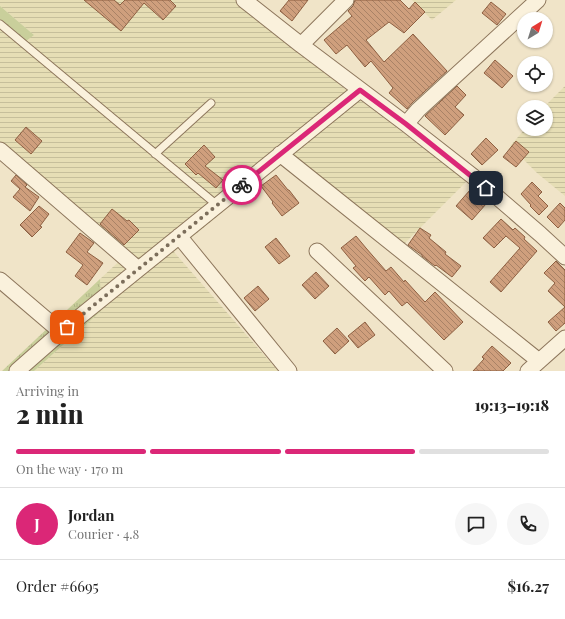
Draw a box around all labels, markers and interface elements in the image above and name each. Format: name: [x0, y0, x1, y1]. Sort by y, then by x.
north arrow: [517, 12, 553, 48]
map controls: [517, 12, 553, 136]
button: locate: [517, 56, 553, 92]
button: layers: [517, 100, 553, 136]
courier: [222, 165, 262, 205]
pin: [469, 171, 503, 205]
icon: bike: [231, 174, 253, 196]
icon: home: [475, 177, 497, 199]
pin: [50, 310, 84, 344]
icon: bag: [56, 316, 78, 338]
text: Arriving in: [16, 382, 79, 399]
text: 19:13–19:18: [475, 395, 549, 415]
text: 2 min: [16, 396, 84, 431]
text: On the way · 170 m: [16, 460, 123, 477]
button: chat: [455, 503, 497, 545]
button: phone: [507, 503, 549, 545]
text: Jordan: [68, 505, 114, 525]
text: J: [34, 514, 40, 534]
text: Courier · 4.8: [68, 525, 139, 542]
text: Order #6695: [16, 576, 99, 596]
text: $16.27: [508, 576, 549, 596]

